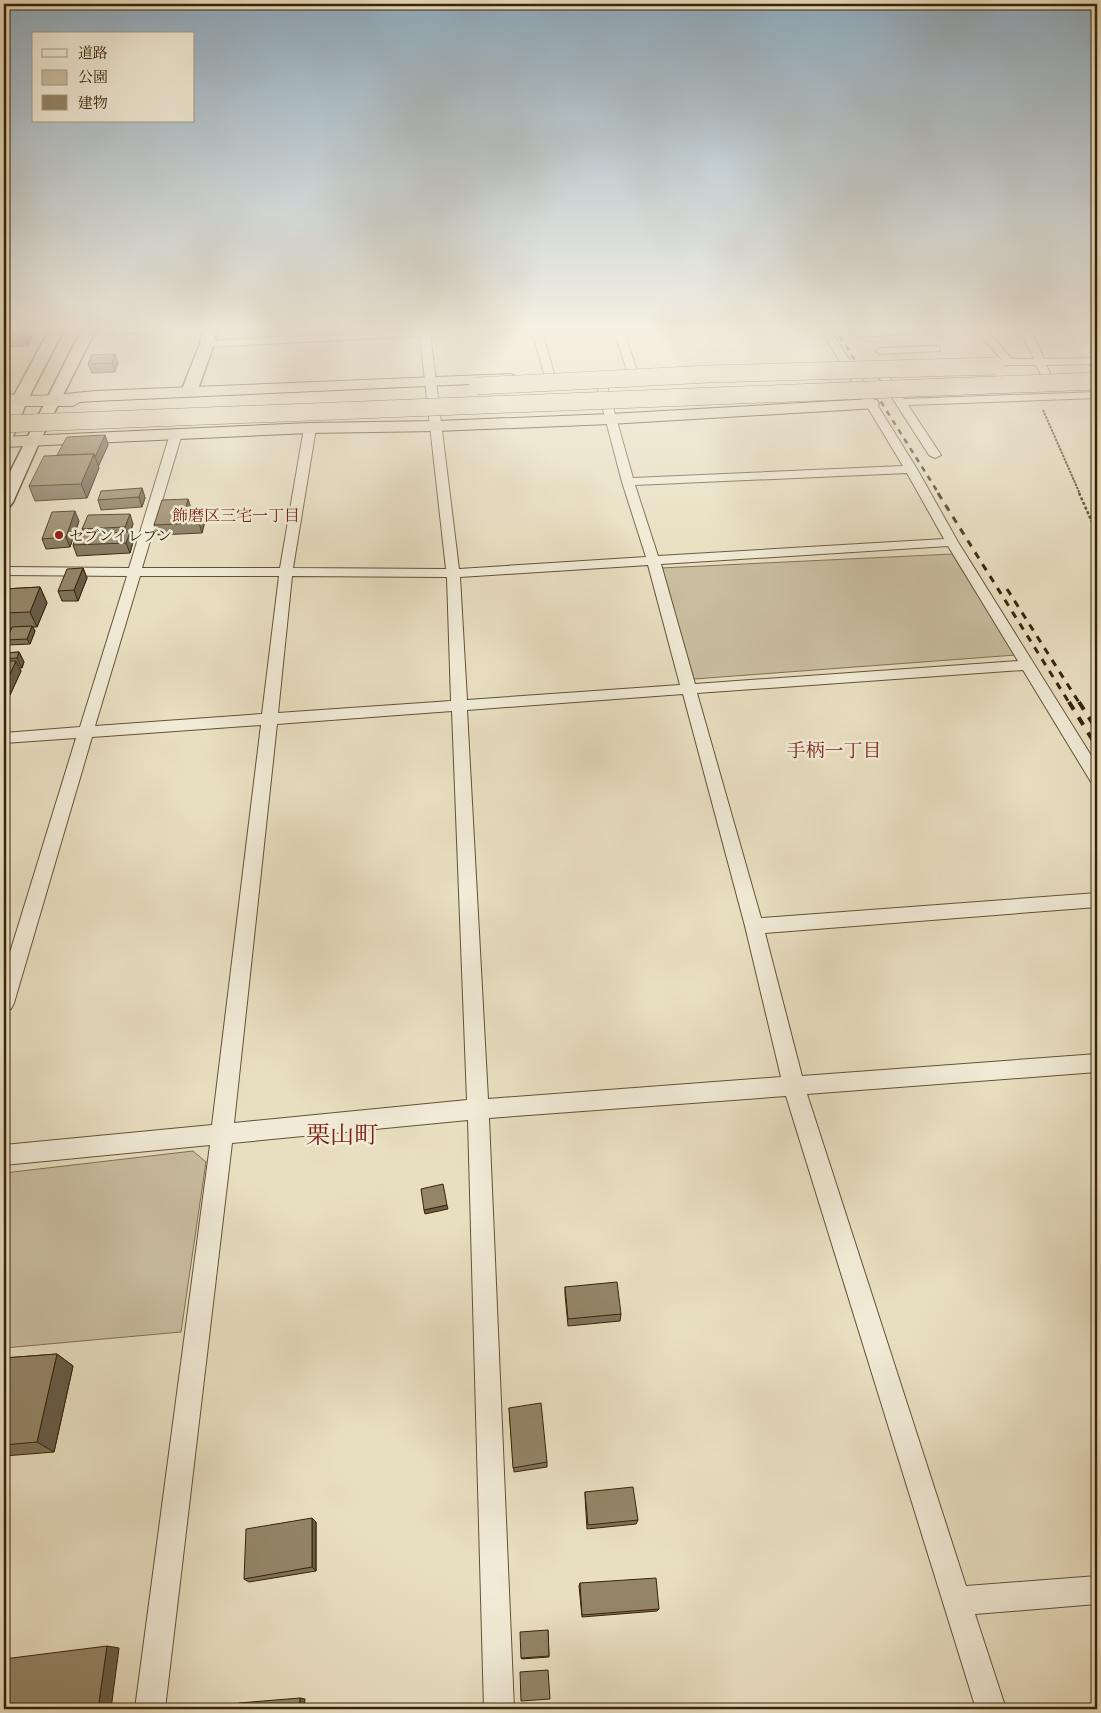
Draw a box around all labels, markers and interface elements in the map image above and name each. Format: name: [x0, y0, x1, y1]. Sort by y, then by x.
legend: [32, 32, 195, 122]
text: 道路: [78, 42, 108, 63]
text: 公園: [78, 66, 108, 87]
text: 建物: [78, 92, 108, 113]
district label: 飾磨区三宅一丁目: [172, 503, 300, 527]
place label: セブンイレブン: [69, 525, 172, 546]
marker: セブンイレブン: [53, 529, 65, 541]
district label: 手柄一丁目: [786, 736, 882, 764]
district label: 栗山町: [306, 1117, 378, 1152]

